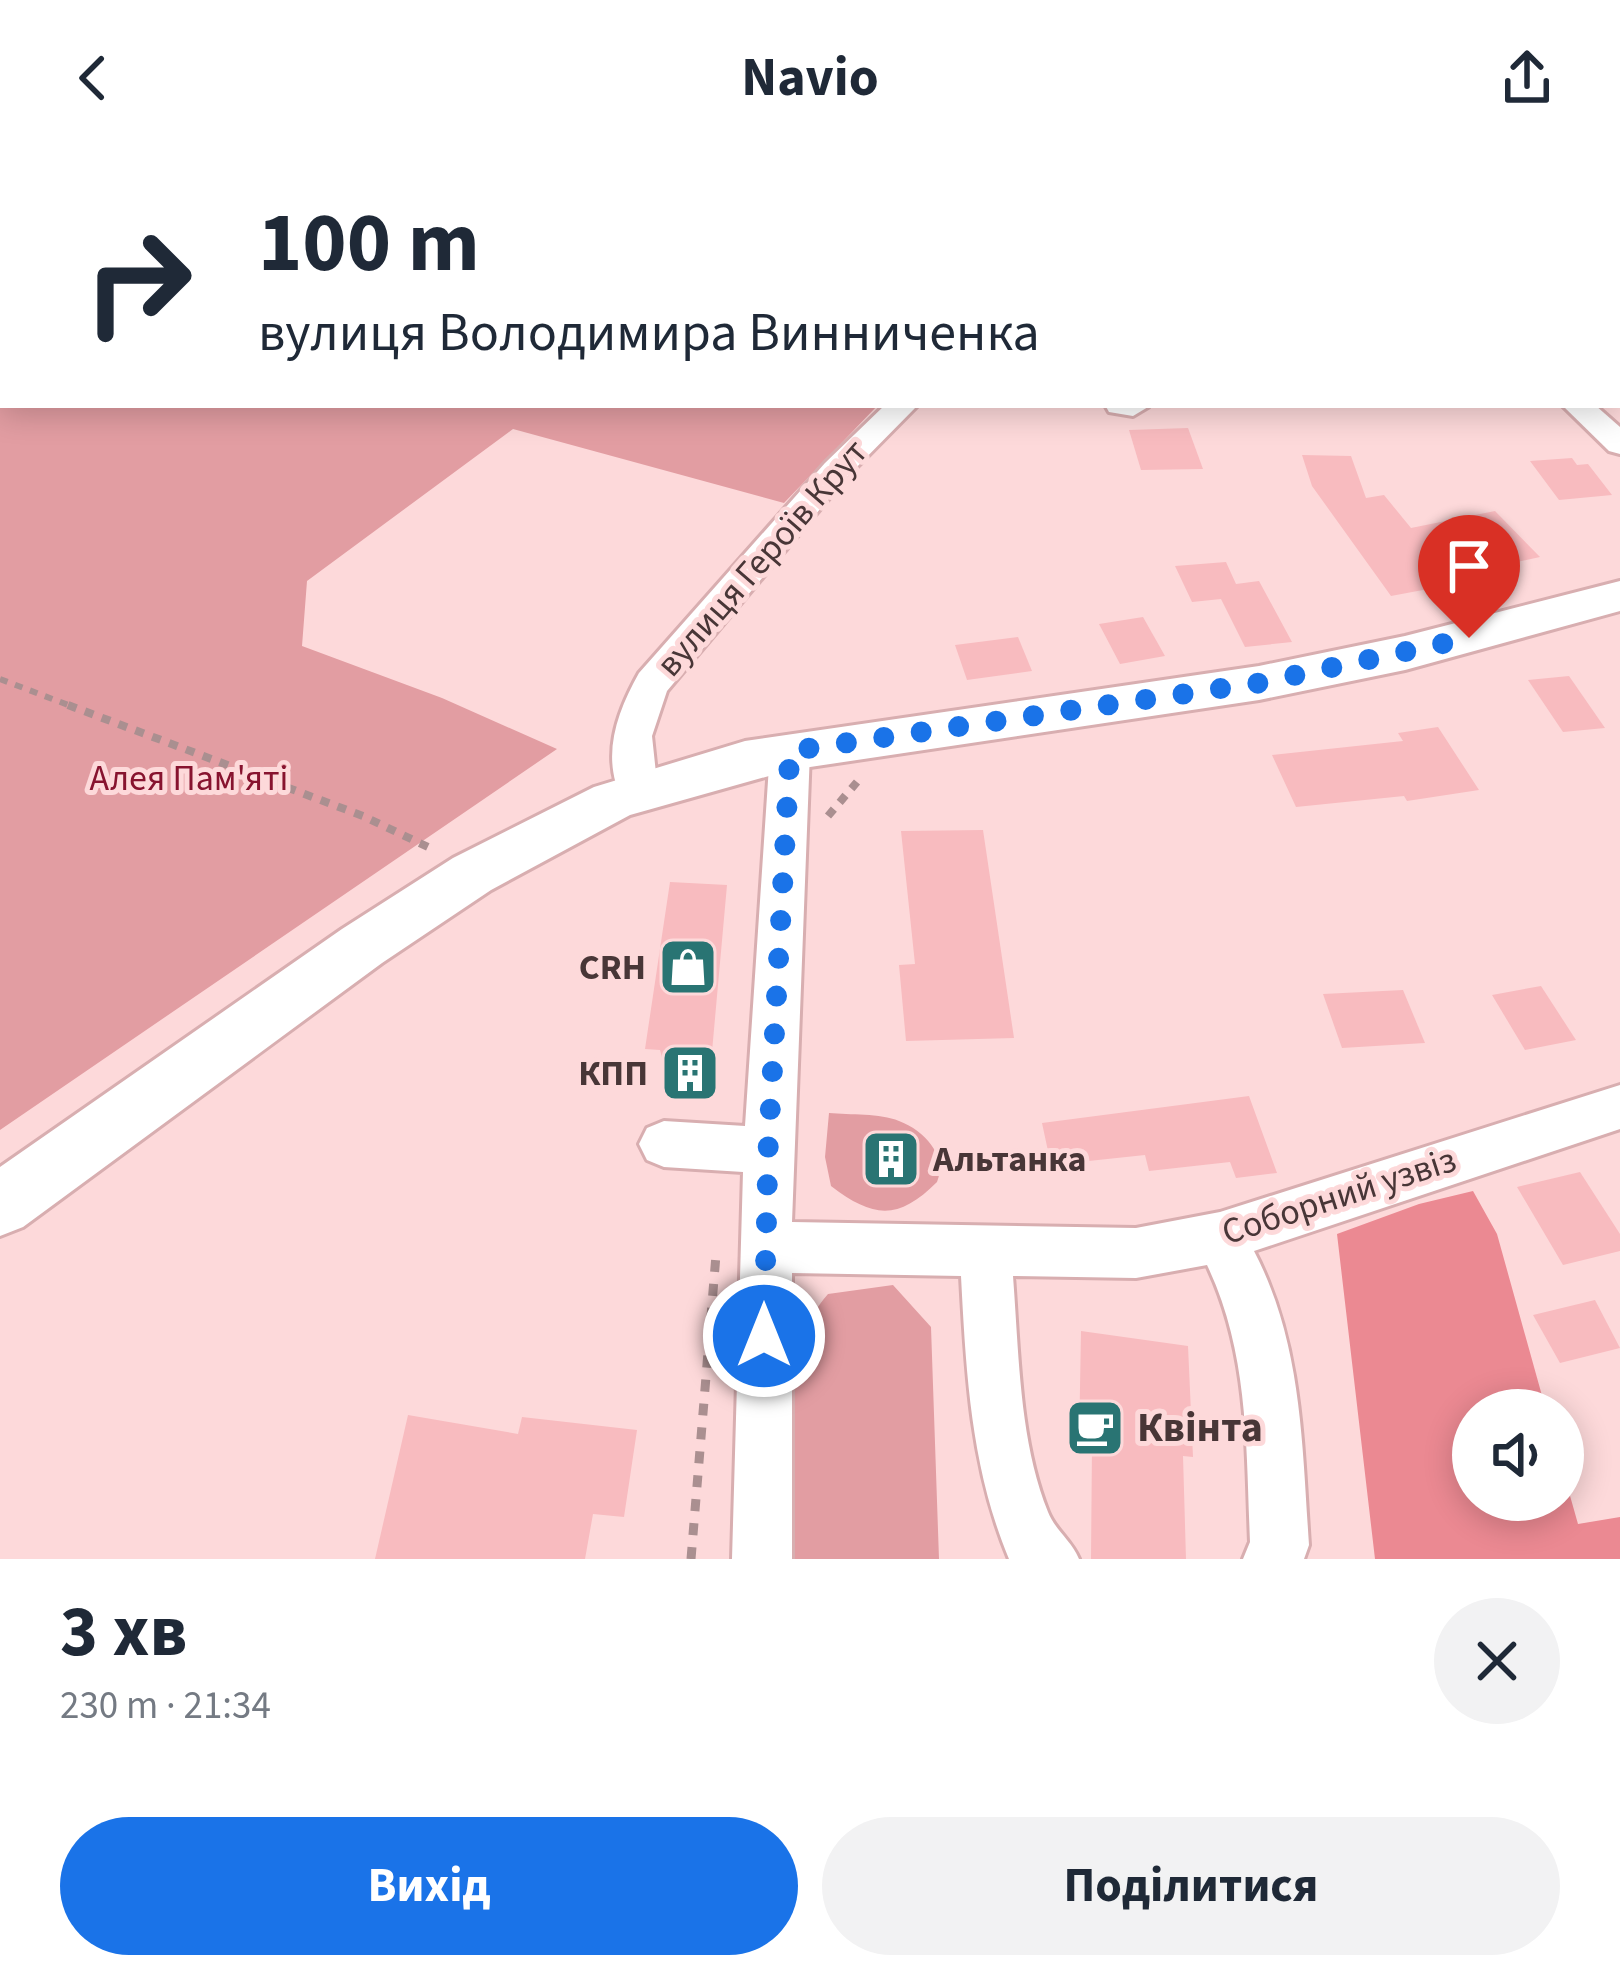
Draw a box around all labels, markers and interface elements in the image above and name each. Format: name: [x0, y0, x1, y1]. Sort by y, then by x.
text: Navio: [741, 40, 879, 117]
icon: back: [60, 45, 126, 111]
icon: share: [1494, 45, 1560, 111]
text: 100 m: [258, 184, 480, 304]
icon: right: [60, 204, 216, 360]
text: вулиця Володимира Винниченка: [258, 295, 1040, 372]
street label: вулиця Героїв Крут: [644, 428, 880, 688]
pin: [1418, 515, 1520, 638]
icon: arrive: [1436, 533, 1502, 599]
park label: Алея Пам'яті: [90, 753, 288, 804]
shop icon: CRH: [657, 936, 719, 998]
place label: CRH: [579, 942, 646, 993]
building icon: КПП: [659, 1042, 721, 1104]
place label: КПП: [578, 1048, 648, 1099]
building icon: Альтанка: [860, 1128, 922, 1190]
place label: Альтанка: [932, 1134, 1087, 1185]
street label: Соборний узвіз: [1215, 1134, 1463, 1258]
position arrow: [701, 1273, 827, 1399]
map controls: [1452, 1389, 1584, 1521]
button: sound: [1452, 1389, 1584, 1521]
cafe icon: Квінта: [1064, 1397, 1126, 1459]
place label: Квінта: [1137, 1398, 1263, 1458]
text: 3 хв: [60, 1581, 187, 1684]
button: close: [1434, 1598, 1560, 1724]
text: 230 m · 21:34: [60, 1678, 271, 1734]
button: Вихід: [60, 1817, 798, 1955]
button: Поділитися: [822, 1817, 1560, 1955]

